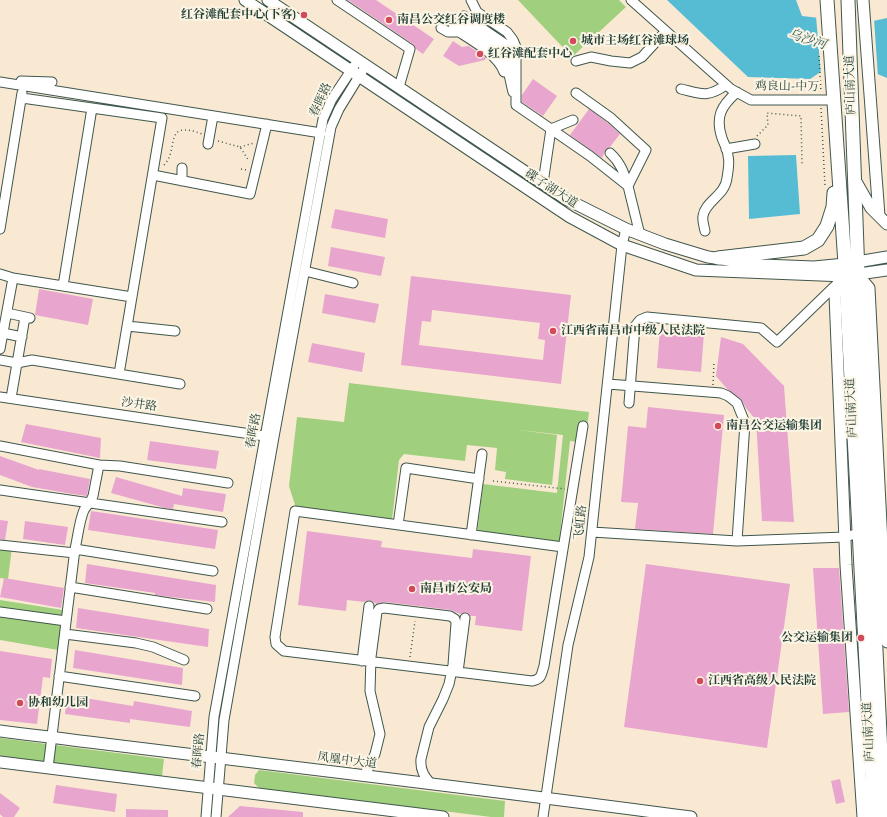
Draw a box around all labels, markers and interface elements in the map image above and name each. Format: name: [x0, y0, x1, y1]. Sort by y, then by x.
place label: 红谷滩配套中心(下客): [181, 8, 296, 22]
marker: 红谷滩配套中心(下客): [299, 10, 309, 20]
place label: 南昌公交红谷调度楼: [397, 13, 505, 27]
marker: 南昌公交红谷调度楼: [384, 15, 394, 25]
water label: 乌沙河: [786, 27, 828, 53]
place label: 城市主场红谷滩球场: [581, 34, 689, 48]
marker: 城市主场红谷滩球场: [568, 36, 578, 46]
place label: 红谷滩配套中心: [488, 47, 572, 61]
marker: 红谷滩配套中心: [475, 49, 485, 59]
street label: 庐山南大道: [843, 55, 859, 115]
street label: 鸡良山-中万: [755, 79, 819, 95]
street label: 春晖路: [307, 81, 335, 119]
street label: 碟子湖大道: [522, 167, 580, 211]
place label: 江西省南昌市中级人民法院: [561, 324, 705, 338]
marker: 江西省南昌市中级人民法院: [548, 326, 558, 336]
street label: 庐山南大道: [843, 378, 861, 438]
street label: 沙井路: [120, 395, 158, 415]
street label: 春晖路: [244, 412, 264, 450]
place label: 南昌公交运输集团: [726, 419, 822, 433]
marker: 南昌公交运输集团: [713, 421, 723, 431]
street label: 飞虹路: [572, 504, 590, 542]
place label: 南昌市公安局: [420, 582, 492, 596]
marker: 南昌市公安局: [407, 584, 417, 594]
place label: 公交运输集团: [781, 631, 853, 645]
marker: 公交运输集团: [856, 633, 866, 643]
place label: 江西省高级人民法院: [708, 674, 816, 688]
marker: 江西省高级人民法院: [695, 676, 705, 686]
place label: 协和幼儿园: [28, 696, 88, 710]
marker: 协和幼儿园: [15, 698, 25, 708]
street label: 庐山南大道: [860, 702, 878, 762]
street label: 春晖路: [190, 732, 208, 770]
street label: 凤凰中大道: [316, 750, 378, 772]

